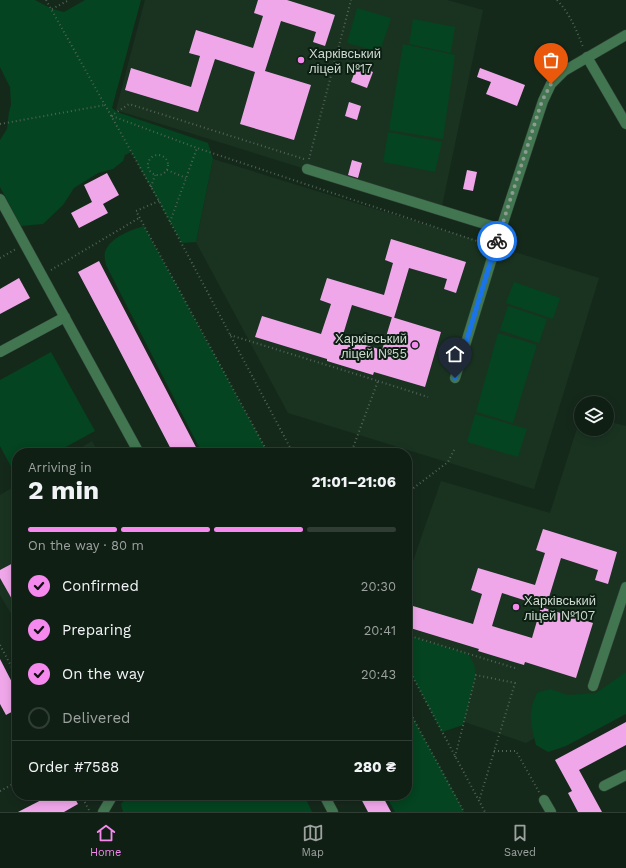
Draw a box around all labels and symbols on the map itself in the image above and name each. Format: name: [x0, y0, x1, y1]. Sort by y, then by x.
pin: [534, 43, 568, 84]
place label: Харківський ліцей №17: [309, 46, 381, 76]
marker: Харківський ліцей №17: [296, 55, 306, 65]
courier: [477, 221, 517, 261]
place label: Харківський ліцей №55: [335, 331, 407, 361]
pin: [438, 337, 472, 378]
marker: Харківський ліцей №55: [410, 340, 420, 350]
place label: Харківський ліцей №107: [524, 593, 596, 623]
marker: Харківський ліцей №107: [511, 602, 521, 612]

